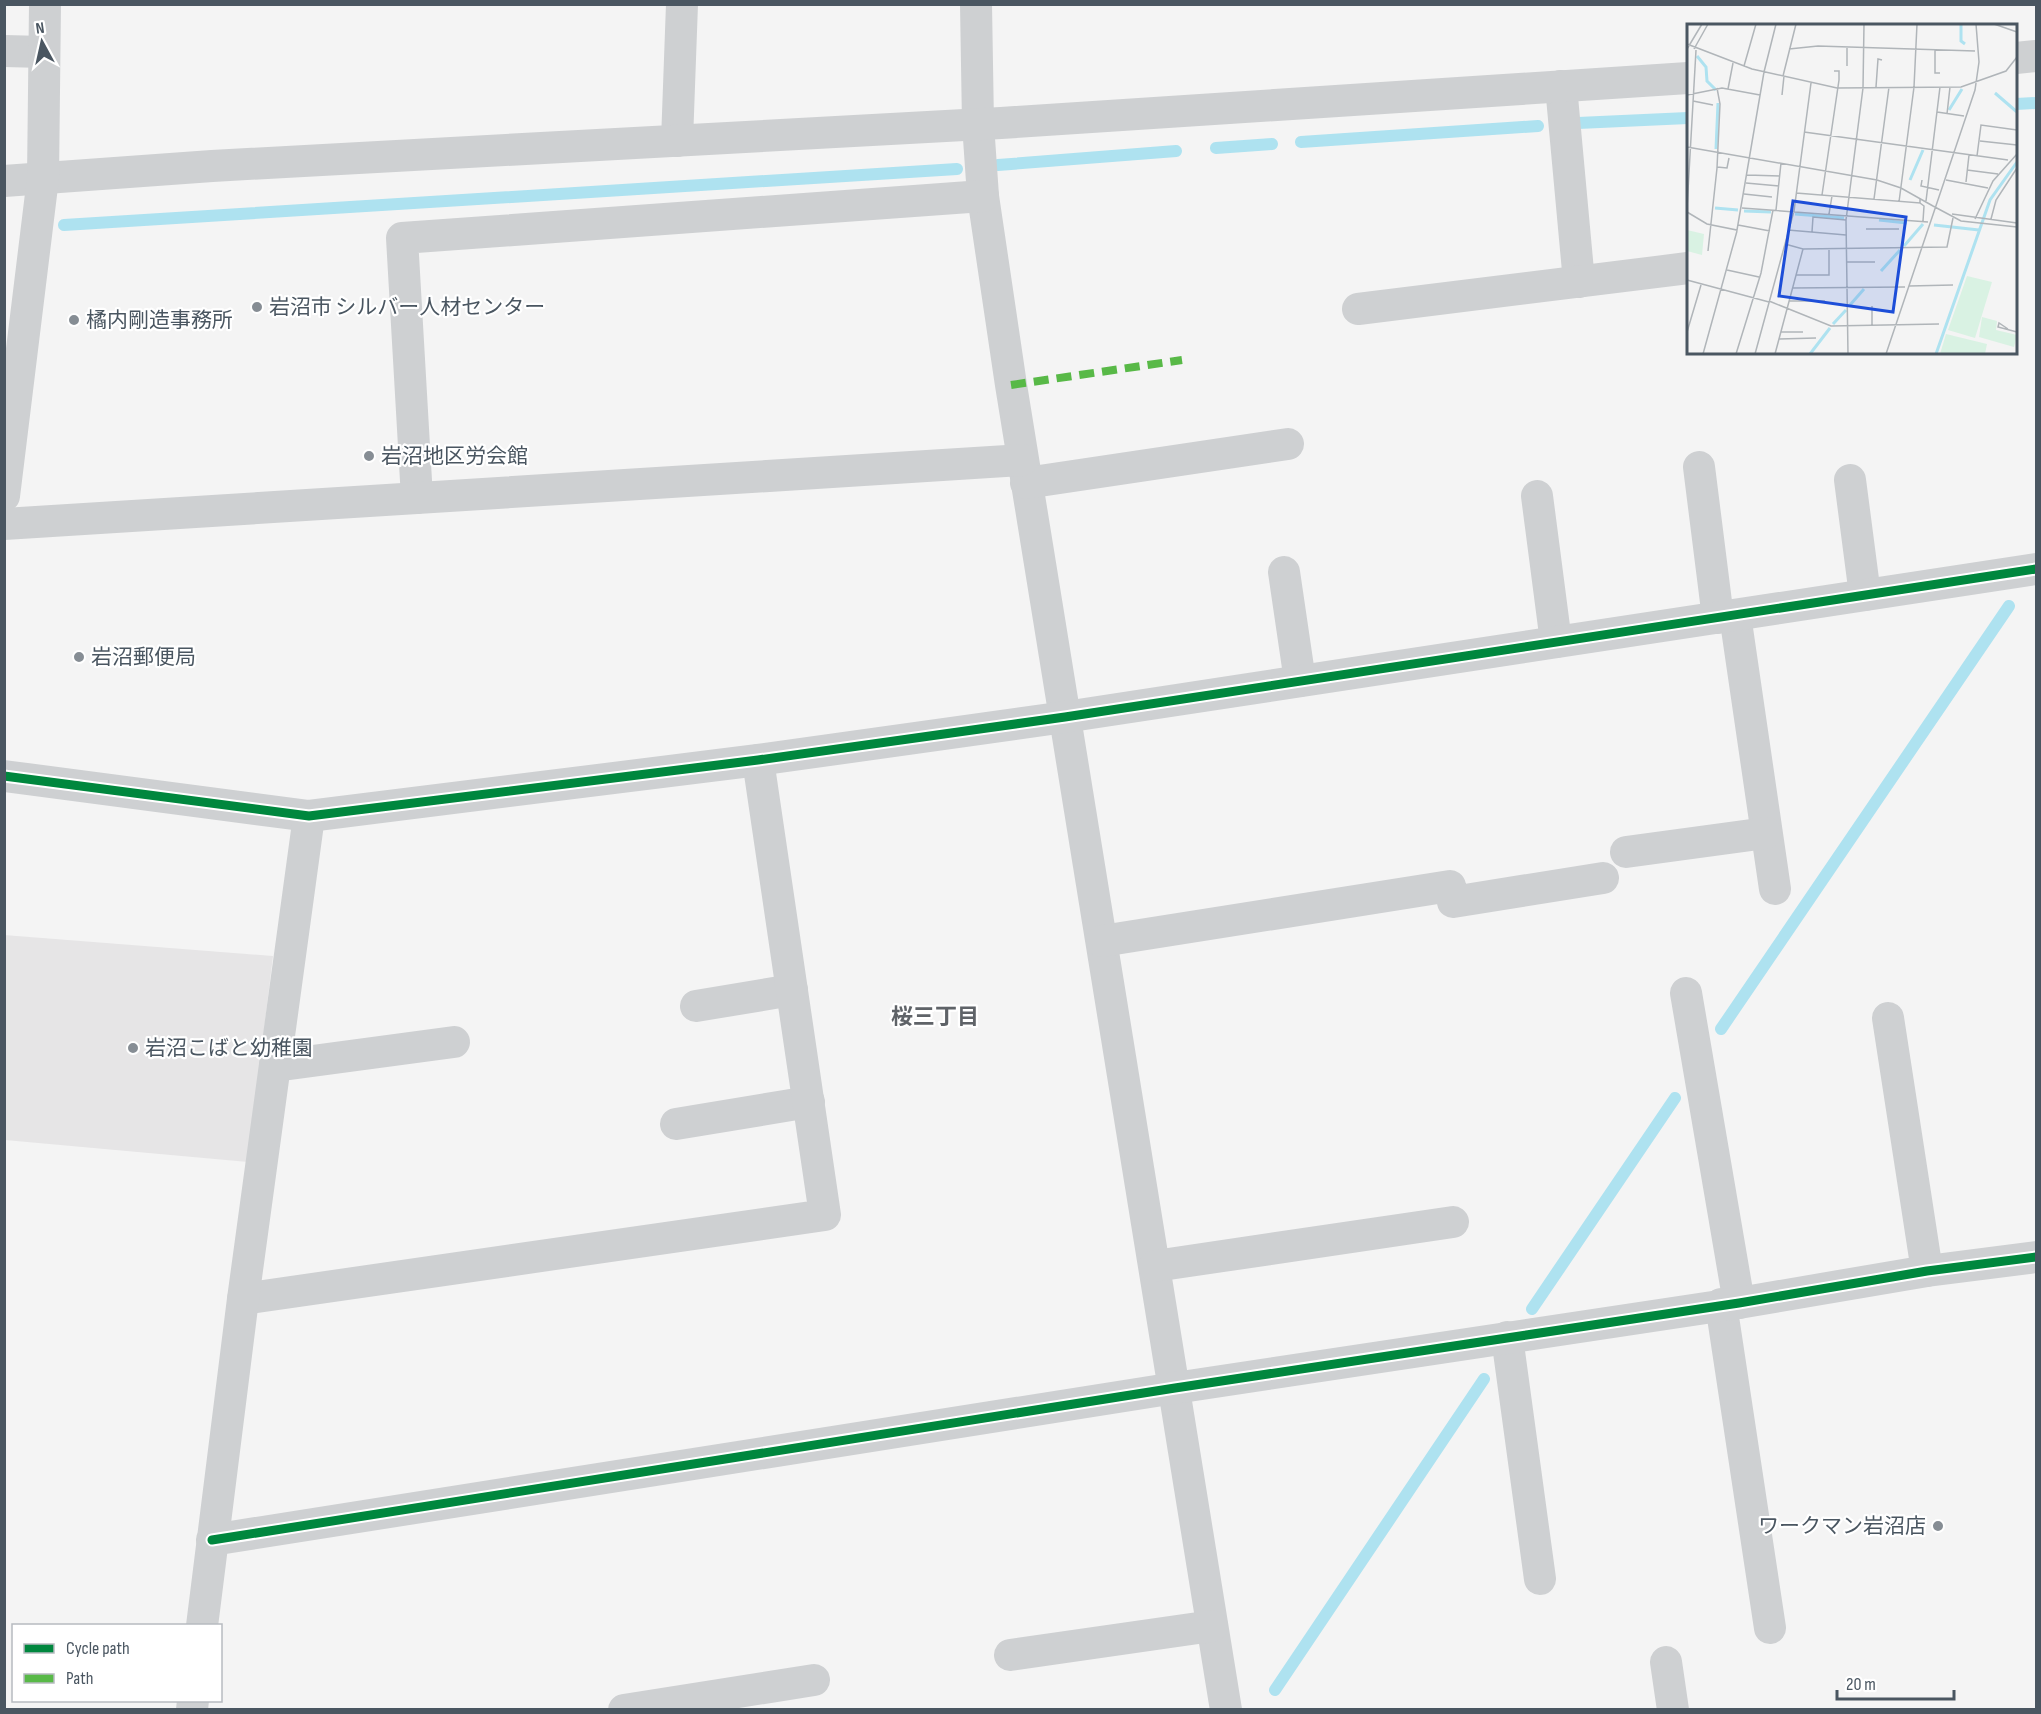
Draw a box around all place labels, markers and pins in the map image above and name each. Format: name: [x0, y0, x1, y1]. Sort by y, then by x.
place label: 岩沼市 シルバー人材センター: [269, 295, 545, 320]
marker: 岩沼市 シルバー人材センター: [250, 300, 264, 314]
place label: 橘内剛造事務所: [86, 308, 233, 333]
marker: 橘内剛造事務所: [67, 313, 81, 327]
place label: 岩沼地区労会館: [381, 444, 528, 469]
marker: 岩沼地区労会館: [362, 449, 376, 463]
place label: 岩沼郵便局: [91, 645, 196, 670]
marker: 岩沼郵便局: [72, 650, 86, 664]
place label: 岩沼こばと幼稚園: [145, 1036, 313, 1061]
marker: 岩沼こばと幼稚園: [126, 1041, 140, 1055]
place label: ワークマン岩沼店: [1758, 1514, 1926, 1539]
marker: ワークマン岩沼店: [1931, 1519, 1945, 1533]

